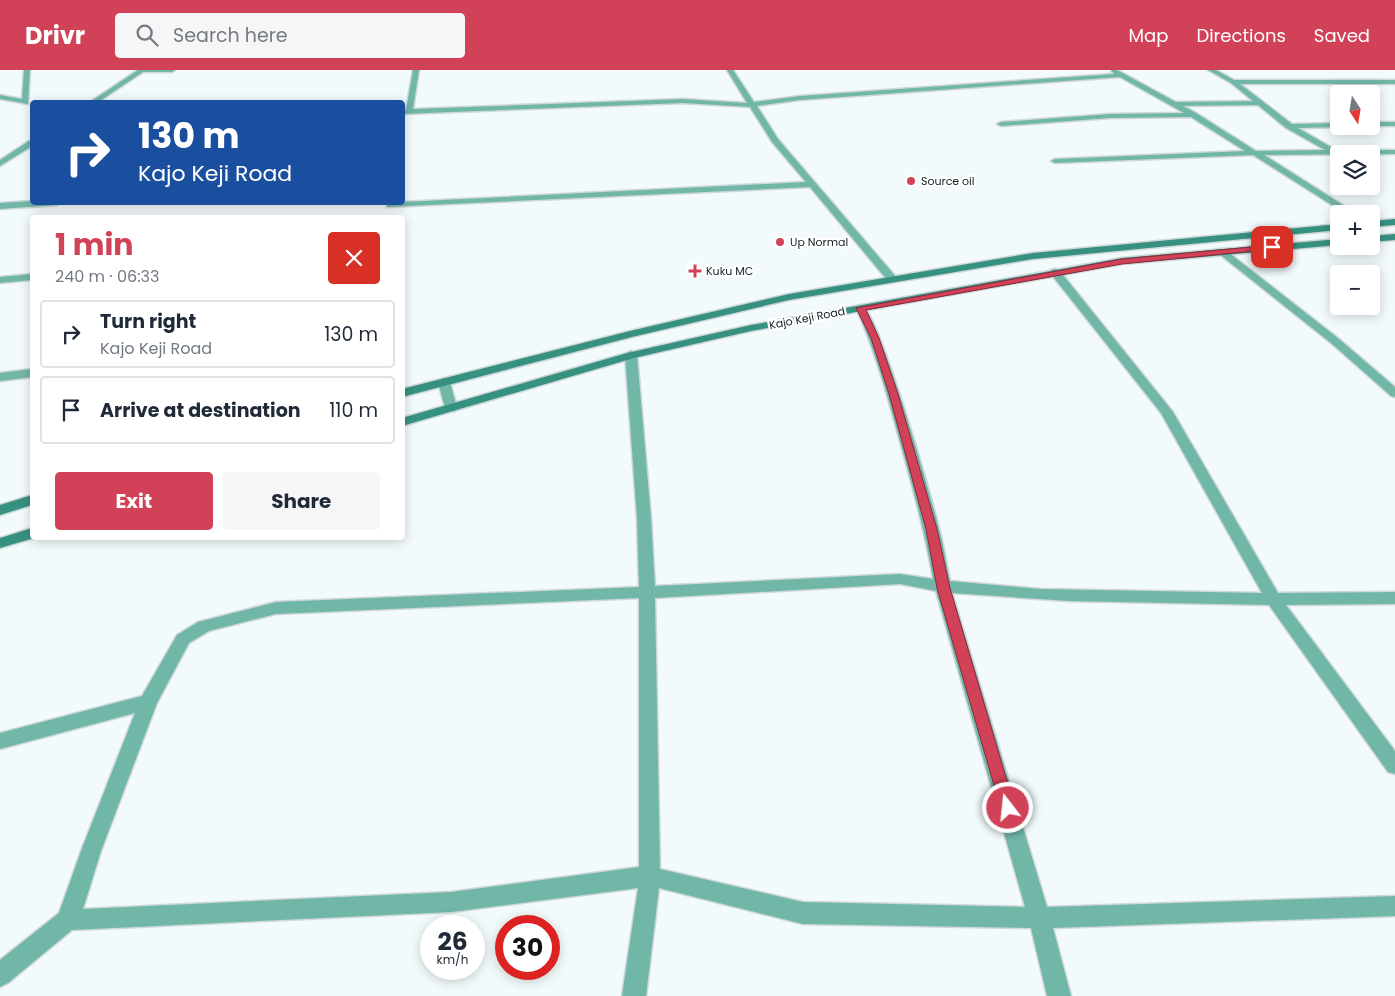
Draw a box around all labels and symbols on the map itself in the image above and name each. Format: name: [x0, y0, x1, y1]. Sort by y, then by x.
north arrow: [1330, 85, 1380, 135]
place label: Source oil: [921, 173, 975, 189]
marker: Source oil: [905, 175, 917, 187]
pin: [1251, 226, 1293, 268]
place label: Up Normal: [790, 234, 848, 250]
marker: Up Normal: [774, 236, 786, 248]
place label: Kuku MC: [706, 263, 753, 279]
marker: Kuku MC: [688, 264, 702, 278]
street label: Kajo Keji Road: [768, 303, 846, 333]
position arrow: [981, 781, 1033, 833]
speed limit sign: 30: [495, 915, 560, 980]

